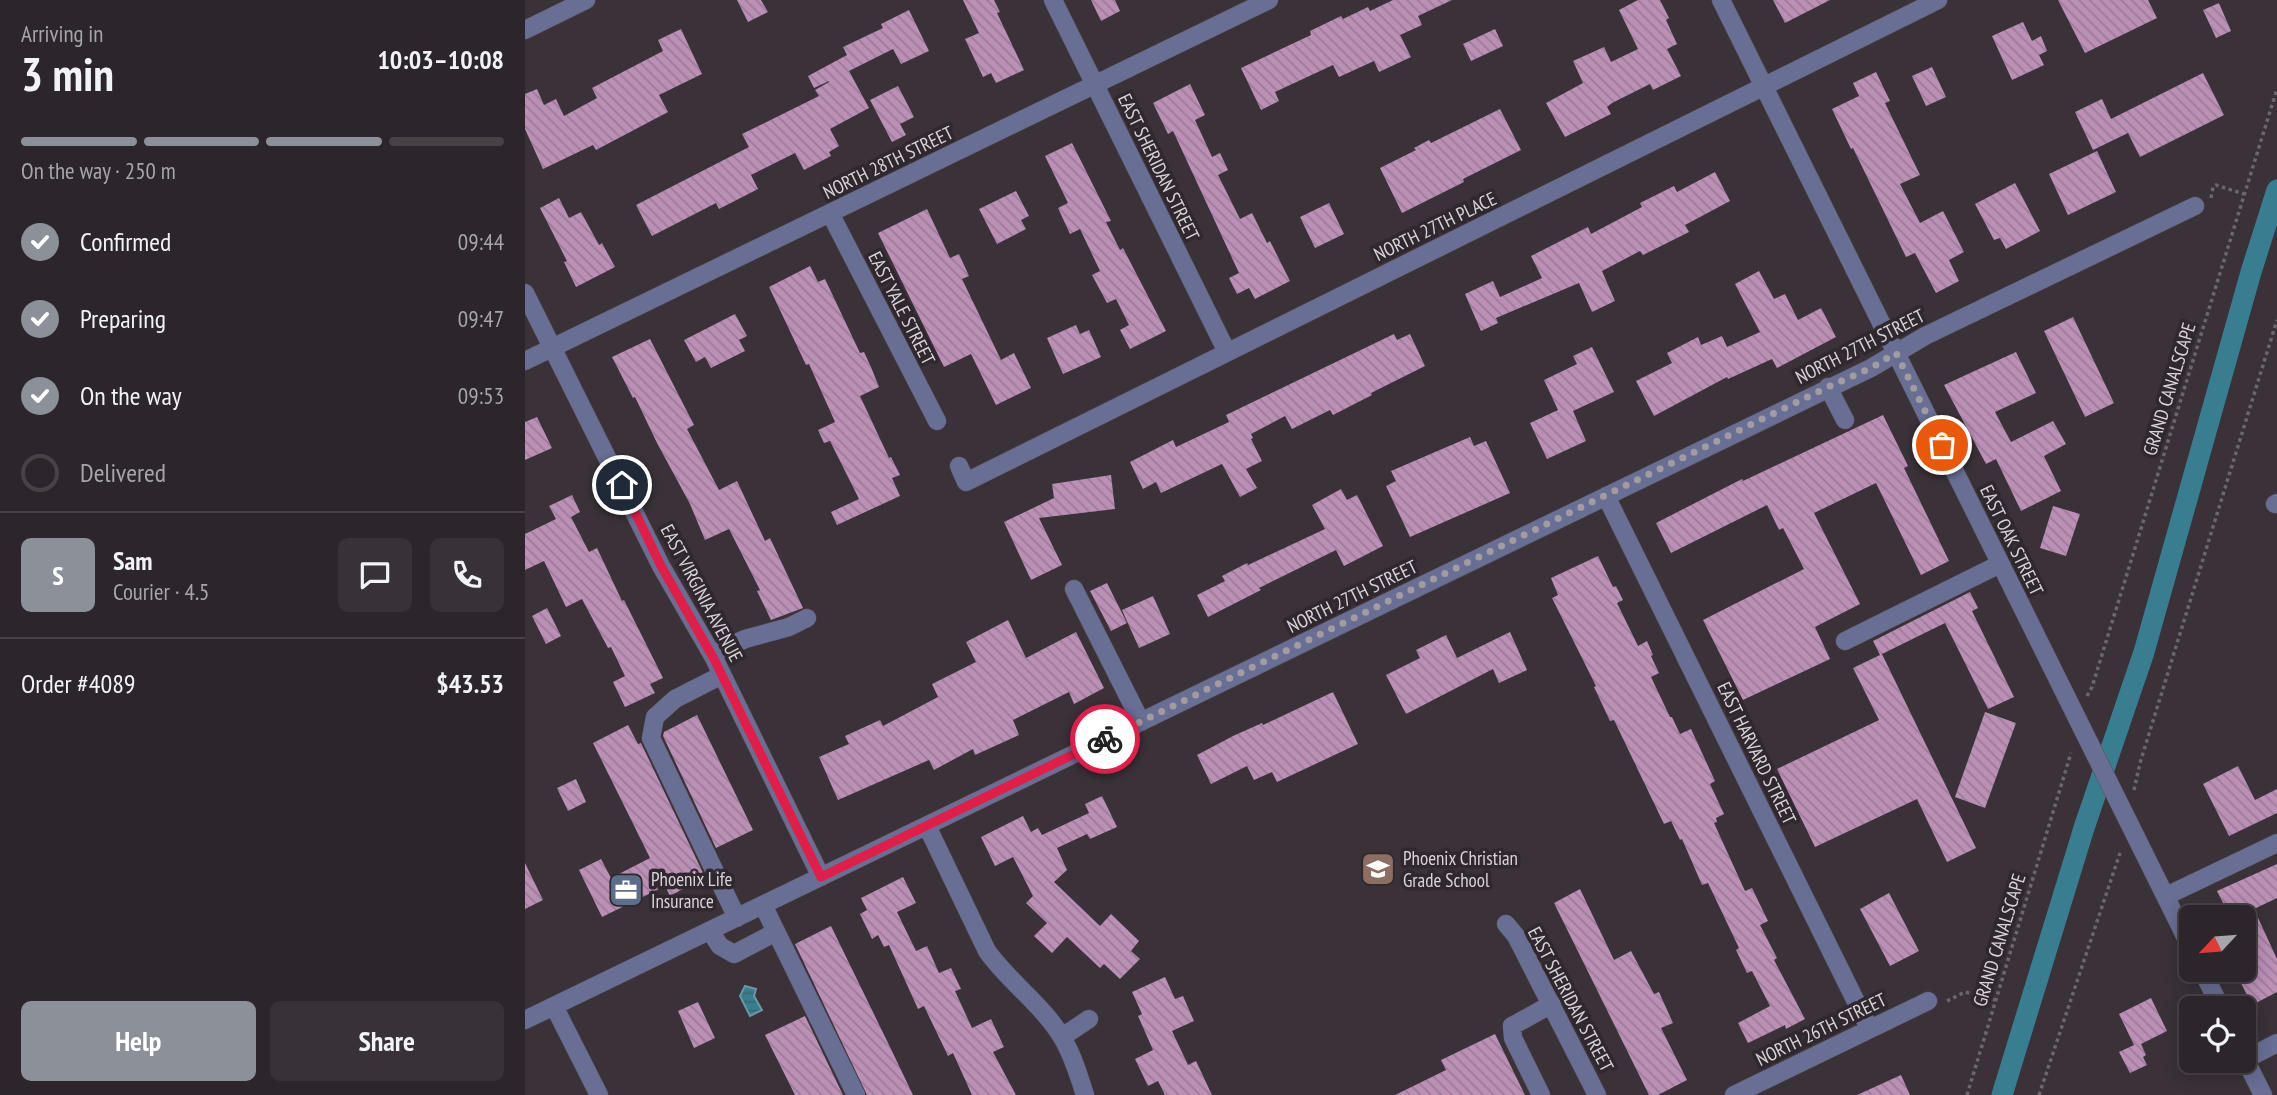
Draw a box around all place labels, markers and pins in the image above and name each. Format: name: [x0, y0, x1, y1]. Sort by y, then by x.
pin: [1912, 415, 1972, 475]
pin: [592, 455, 652, 515]
place label: Phoenix Christian Grade School: [1403, 846, 1518, 892]
school or university icon: Phoenix Christian Grade School: [1359, 850, 1397, 888]
place label: Phoenix Life Insurance: [651, 867, 733, 913]
office icon: Phoenix Life Insurance: [607, 871, 645, 909]

